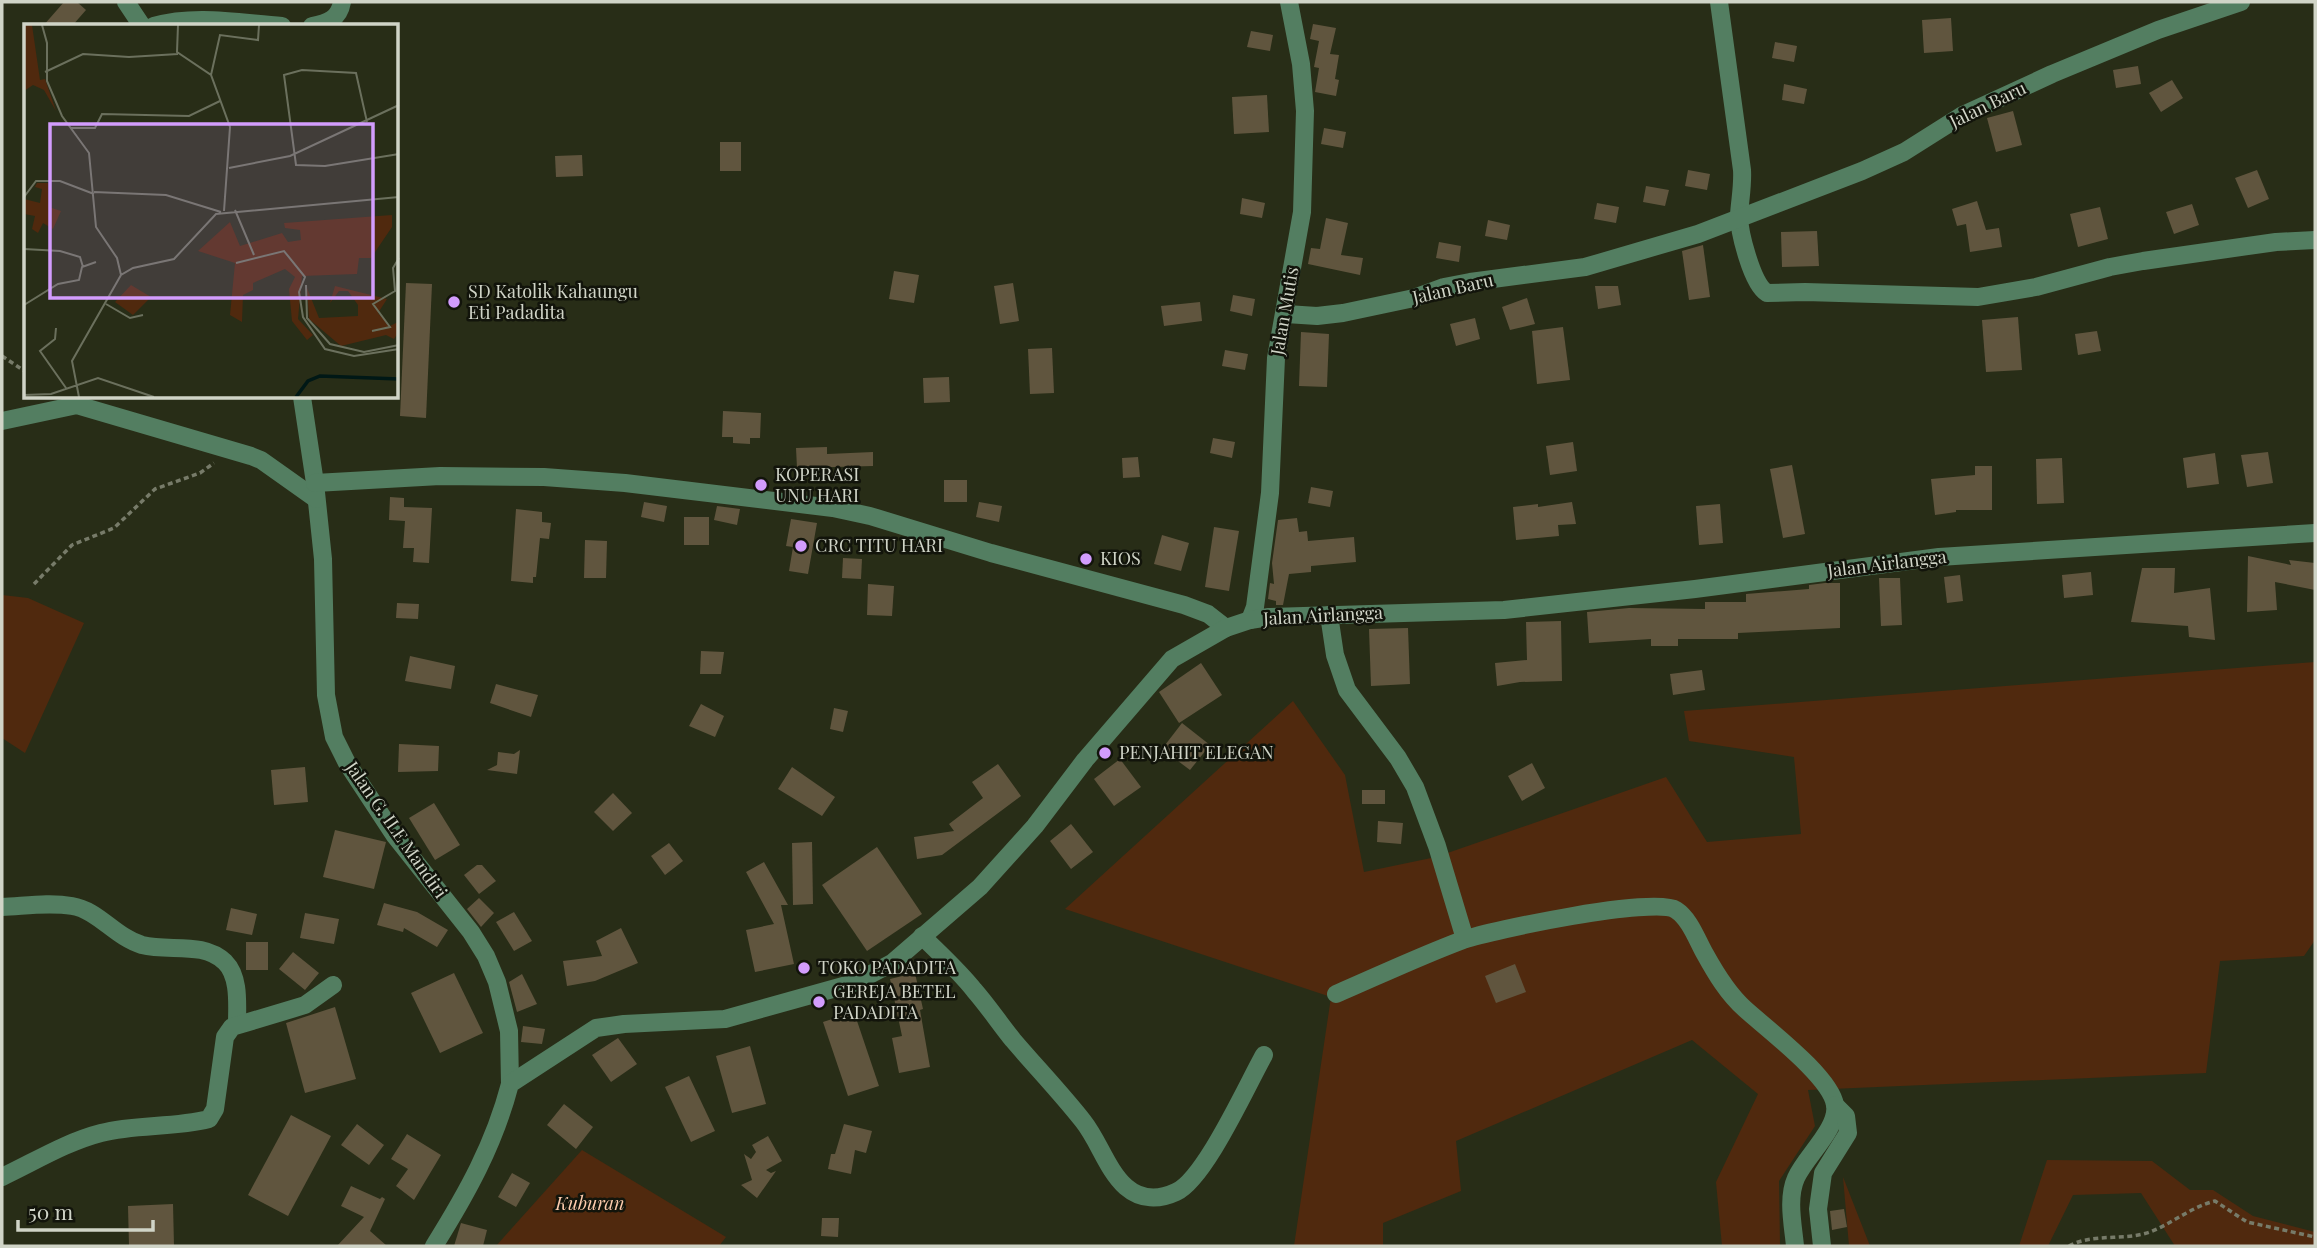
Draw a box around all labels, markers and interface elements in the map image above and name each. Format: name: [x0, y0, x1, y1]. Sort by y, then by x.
inset map: [24, 24, 399, 399]
street label: Jalan Baru: [1944, 75, 2030, 133]
street label: Jalan Mutis: [1264, 265, 1304, 358]
street label: Jalan Baru: [1409, 267, 1496, 309]
place label: SD Katolik Kahaungu Eti Padadita: [468, 279, 638, 324]
marker: SD Katolik Kahaungu Eti Padadita: [446, 294, 462, 310]
place label: KOPERASI UNU HARI: [775, 462, 859, 507]
marker: KOPERASI UNU HARI: [753, 477, 769, 493]
place label: CRC TITU HARI: [815, 533, 943, 557]
marker: CRC TITU HARI: [793, 538, 809, 554]
street label: Jalan Airlangga: [1825, 544, 1948, 582]
place label: KIOS: [1100, 546, 1141, 570]
marker: KIOS: [1078, 551, 1094, 567]
street label: Jalan Airlangga: [1261, 600, 1383, 630]
place label: PENJAHIT ELEGAN: [1119, 740, 1274, 764]
marker: PENJAHIT ELEGAN: [1097, 745, 1113, 761]
street label: Jalan G. ILE Mandiri: [340, 755, 453, 903]
place label: TOKO PADADITA: [818, 955, 957, 979]
marker: TOKO PADADITA: [796, 960, 812, 976]
place label: GEREJA BETEL PADADITA: [833, 979, 956, 1024]
marker: GEREJA BETEL PADADITA: [811, 994, 827, 1010]
scale bar: [18, 1188, 152, 1232]
park label: Kuburan: [555, 1191, 624, 1215]
text: 50 m: [28, 1197, 74, 1225]

